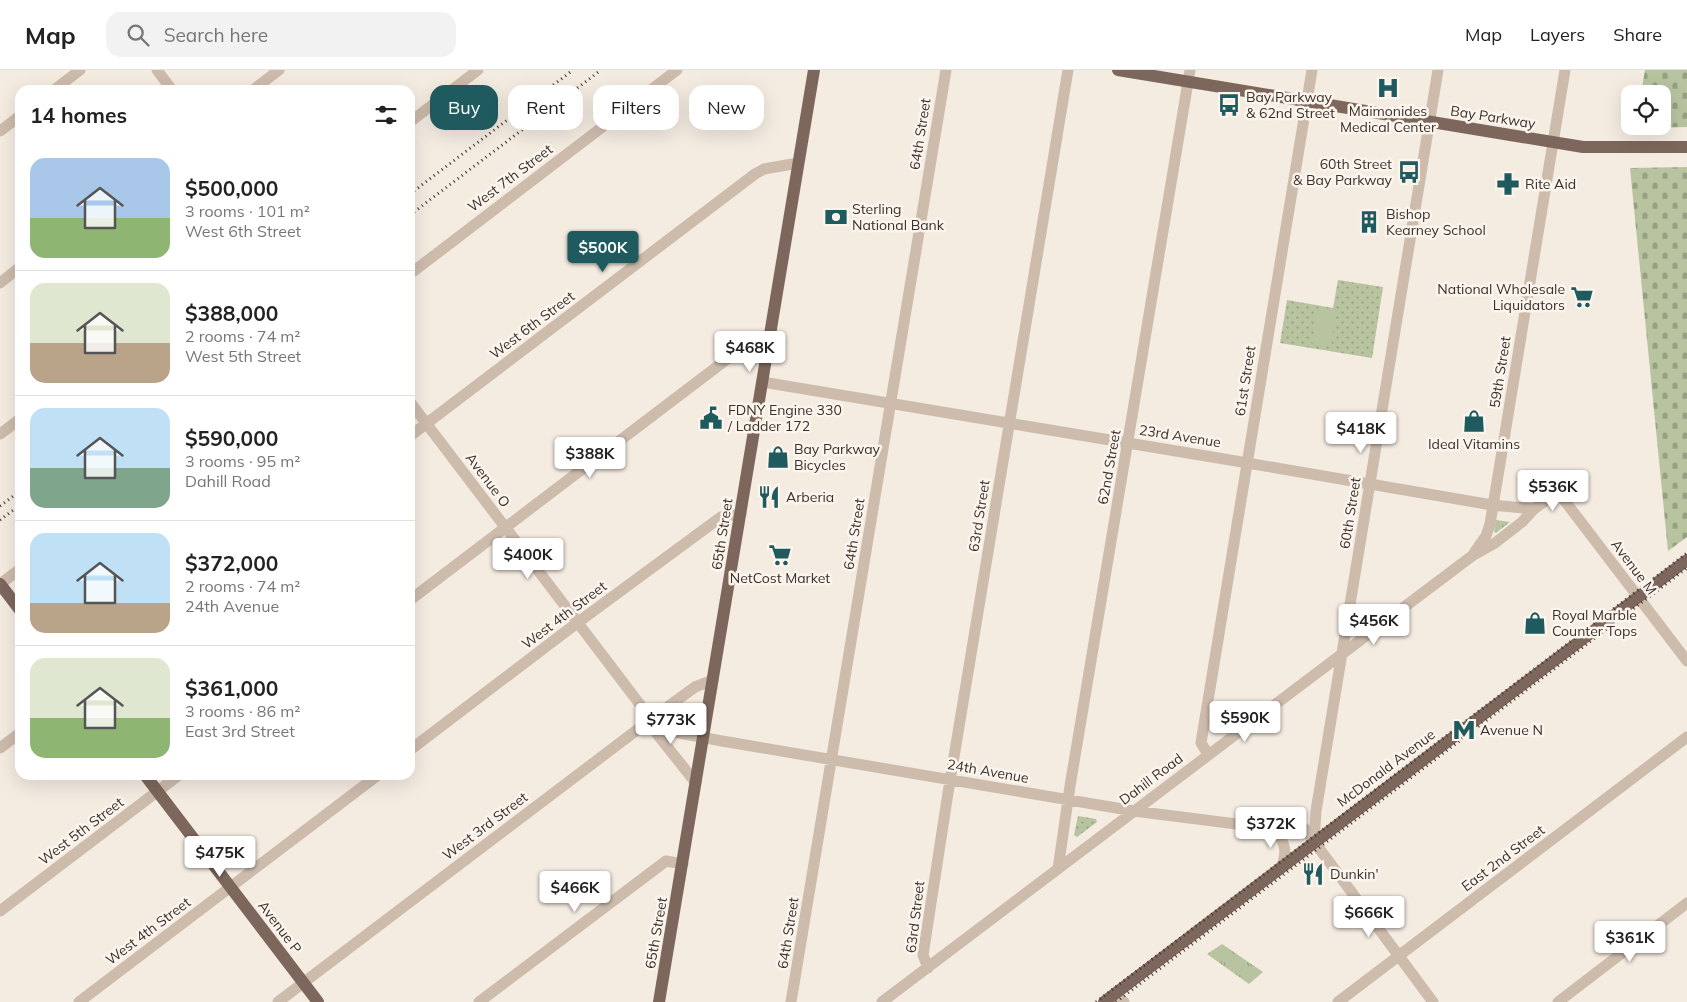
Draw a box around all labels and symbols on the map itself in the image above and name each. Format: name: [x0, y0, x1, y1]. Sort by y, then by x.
hospital icon: Maimonides Medical Center: [1375, 75, 1401, 101]
place label: Bay Parkway & 62nd Street: [1246, 88, 1335, 122]
bus stop icon: Bay Parkway & 62nd Street: [1216, 92, 1242, 118]
street label: 64th Street: [905, 97, 935, 171]
street label: Bay Parkway: [1449, 101, 1537, 133]
place label: Maimonides Medical Center: [1340, 102, 1437, 136]
street label: West 7th Street: [464, 140, 556, 216]
place label: 60th Street & Bay Parkway: [1293, 155, 1393, 189]
bus stop icon: 60th Street & Bay Parkway: [1396, 159, 1422, 185]
pharmacy icon: Rite Aid: [1495, 171, 1521, 197]
place label: Rite Aid: [1525, 175, 1576, 193]
place label: Sterling National Bank: [852, 200, 945, 234]
bank icon: Sterling National Bank: [823, 204, 849, 230]
place label: Bishop Kearney School: [1386, 205, 1486, 239]
building icon: Bishop Kearney School: [1356, 209, 1382, 235]
pin: $500K: [568, 230, 638, 273]
place label: National Wholesale Liquidators: [1437, 280, 1565, 314]
supermarket icon: National Wholesale Liquidators: [1569, 284, 1595, 310]
street label: West 6th Street: [486, 287, 578, 363]
pin: $468K: [715, 330, 785, 373]
street label: 59th Street: [1485, 335, 1515, 409]
street label: 61st Street: [1231, 344, 1259, 417]
place label: FDNY Engine 330 / Ladder 172: [727, 401, 842, 435]
public building icon: FDNY Engine 330 / Ladder 172: [698, 405, 724, 431]
shop icon: Ideal Vitamins: [1461, 408, 1487, 434]
pin: $418K: [1326, 412, 1396, 454]
street label: 23rd Avenue: [1138, 421, 1222, 451]
street label: 62nd Street: [1094, 428, 1124, 506]
place label: Ideal Vitamins: [1428, 435, 1520, 453]
pin: $388K: [555, 436, 625, 479]
place label: Bay Parkway Bicycles: [794, 440, 881, 474]
shop icon: Bay Parkway Bicycles: [765, 444, 791, 470]
street label: Avenue O: [462, 449, 514, 511]
pin: $536K: [1518, 470, 1588, 512]
street label: 60th Street: [1335, 476, 1365, 550]
street label: 63rd Street: [964, 479, 994, 553]
restaurant icon: Arberia: [756, 484, 782, 510]
place label: Arberia: [786, 488, 834, 506]
street label: 65th Street: [707, 497, 737, 571]
street label: 64th Street: [839, 497, 869, 571]
street label: Avenue M: [1607, 536, 1661, 598]
pin: $400K: [493, 538, 563, 580]
supermarket icon: NetCost Market: [767, 542, 793, 568]
place label: NetCost Market: [730, 569, 830, 587]
street label: West 4th Street: [518, 577, 610, 653]
pin: $456K: [1339, 604, 1409, 646]
place label: Royal Marble Counter Tops: [1552, 606, 1637, 640]
shop icon: Royal Marble Counter Tops: [1522, 610, 1548, 636]
pin: $590K: [1210, 700, 1280, 743]
pin: $773K: [636, 702, 706, 745]
metro station icon: Avenue N: [1451, 717, 1477, 743]
place label: Avenue N: [1480, 721, 1543, 739]
street label: McDonald Avenue: [1333, 725, 1439, 811]
street label: Dahill Road: [1116, 749, 1186, 809]
street label: 24th Avenue: [946, 755, 1030, 787]
street label: West 3rd Street: [439, 788, 531, 864]
street label: West 5th Street: [35, 793, 127, 869]
pin: $372K: [1236, 806, 1306, 849]
street label: East 2nd Street: [1458, 821, 1548, 895]
pin: $475K: [185, 836, 255, 878]
restaurant icon: Dunkin': [1300, 861, 1326, 887]
place label: Dunkin': [1330, 865, 1379, 883]
pin: $466K: [540, 870, 610, 913]
street label: 63rd Street: [902, 880, 928, 954]
street label: West 4th Street: [102, 893, 194, 969]
street label: 65th Street: [641, 896, 671, 970]
street label: 64th Street: [773, 896, 803, 970]
pin: $666K: [1334, 896, 1404, 938]
street label: Avenue P: [254, 897, 306, 957]
pin: $361K: [1595, 920, 1665, 963]

